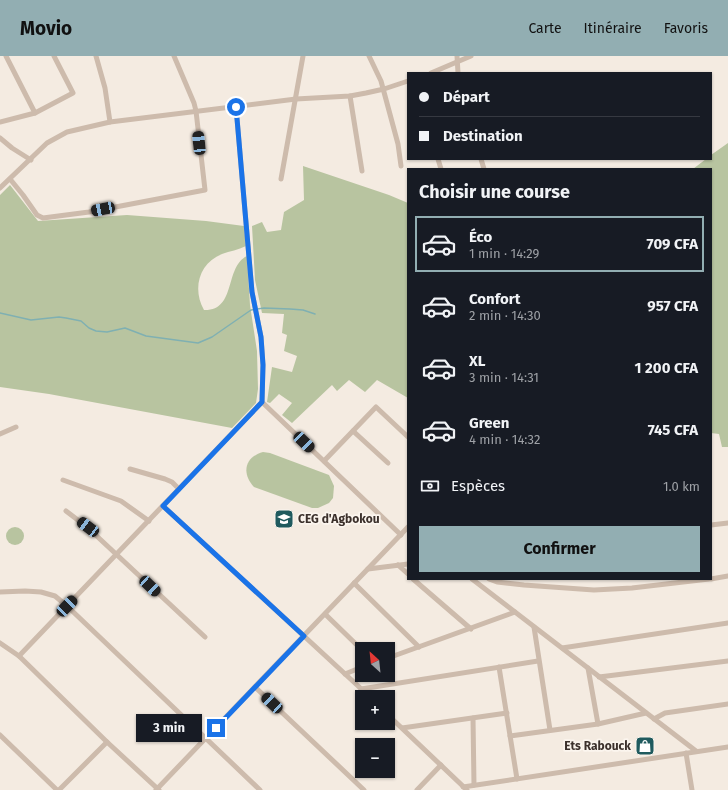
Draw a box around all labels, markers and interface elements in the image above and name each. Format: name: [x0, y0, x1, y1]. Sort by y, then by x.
text: Movio: [20, 17, 72, 40]
text: Carte: [528, 20, 562, 37]
text: Itinéraire: [584, 20, 642, 37]
text: Favoris: [664, 20, 708, 37]
text: Départ: [443, 88, 490, 106]
route start: [227, 98, 245, 116]
text: Destination: [443, 127, 523, 145]
car: [192, 130, 206, 156]
text: Choisir une course: [419, 181, 570, 203]
car: [90, 201, 116, 217]
icon: car: [421, 226, 457, 262]
text: Éco: [469, 228, 492, 246]
text: 709 CFA: [647, 235, 698, 253]
text: 1 min · 14:29: [469, 246, 539, 261]
icon: car: [421, 288, 457, 324]
text: Confort: [469, 290, 521, 308]
text: 957 CFA: [647, 297, 698, 315]
text: 2 min · 14:30: [469, 308, 541, 323]
icon: car: [421, 350, 457, 386]
text: XL: [469, 352, 485, 370]
text: 1 200 CFA: [635, 359, 698, 377]
text: 3 min · 14:31: [469, 370, 539, 385]
icon: car: [421, 412, 457, 448]
text: Green: [469, 414, 509, 432]
text: 745 CFA: [648, 421, 698, 439]
car: [291, 429, 317, 455]
text: 4 min · 14:32: [469, 432, 540, 447]
icon: cash: [419, 475, 441, 497]
text: Espèces: [451, 477, 505, 495]
text: 1.0 km: [663, 479, 700, 494]
school or university icon: CEG d'Agbokou: [273, 508, 295, 530]
place label: CEG d'Agbokou: [298, 512, 380, 526]
car: [75, 515, 101, 539]
button: Confirmer: [419, 526, 700, 572]
car: [137, 573, 163, 599]
car: [54, 593, 80, 619]
north arrow: [355, 642, 395, 682]
map controls: [355, 642, 395, 778]
car: [259, 690, 285, 716]
button: +: [355, 690, 395, 730]
callout: 3 min: [136, 714, 202, 742]
route end: [207, 719, 225, 737]
text: 3 min: [153, 720, 185, 735]
shop icon: Ets Rabouck: [634, 735, 656, 757]
button: −: [355, 738, 395, 778]
place label: Ets Rabouck: [564, 739, 631, 753]

